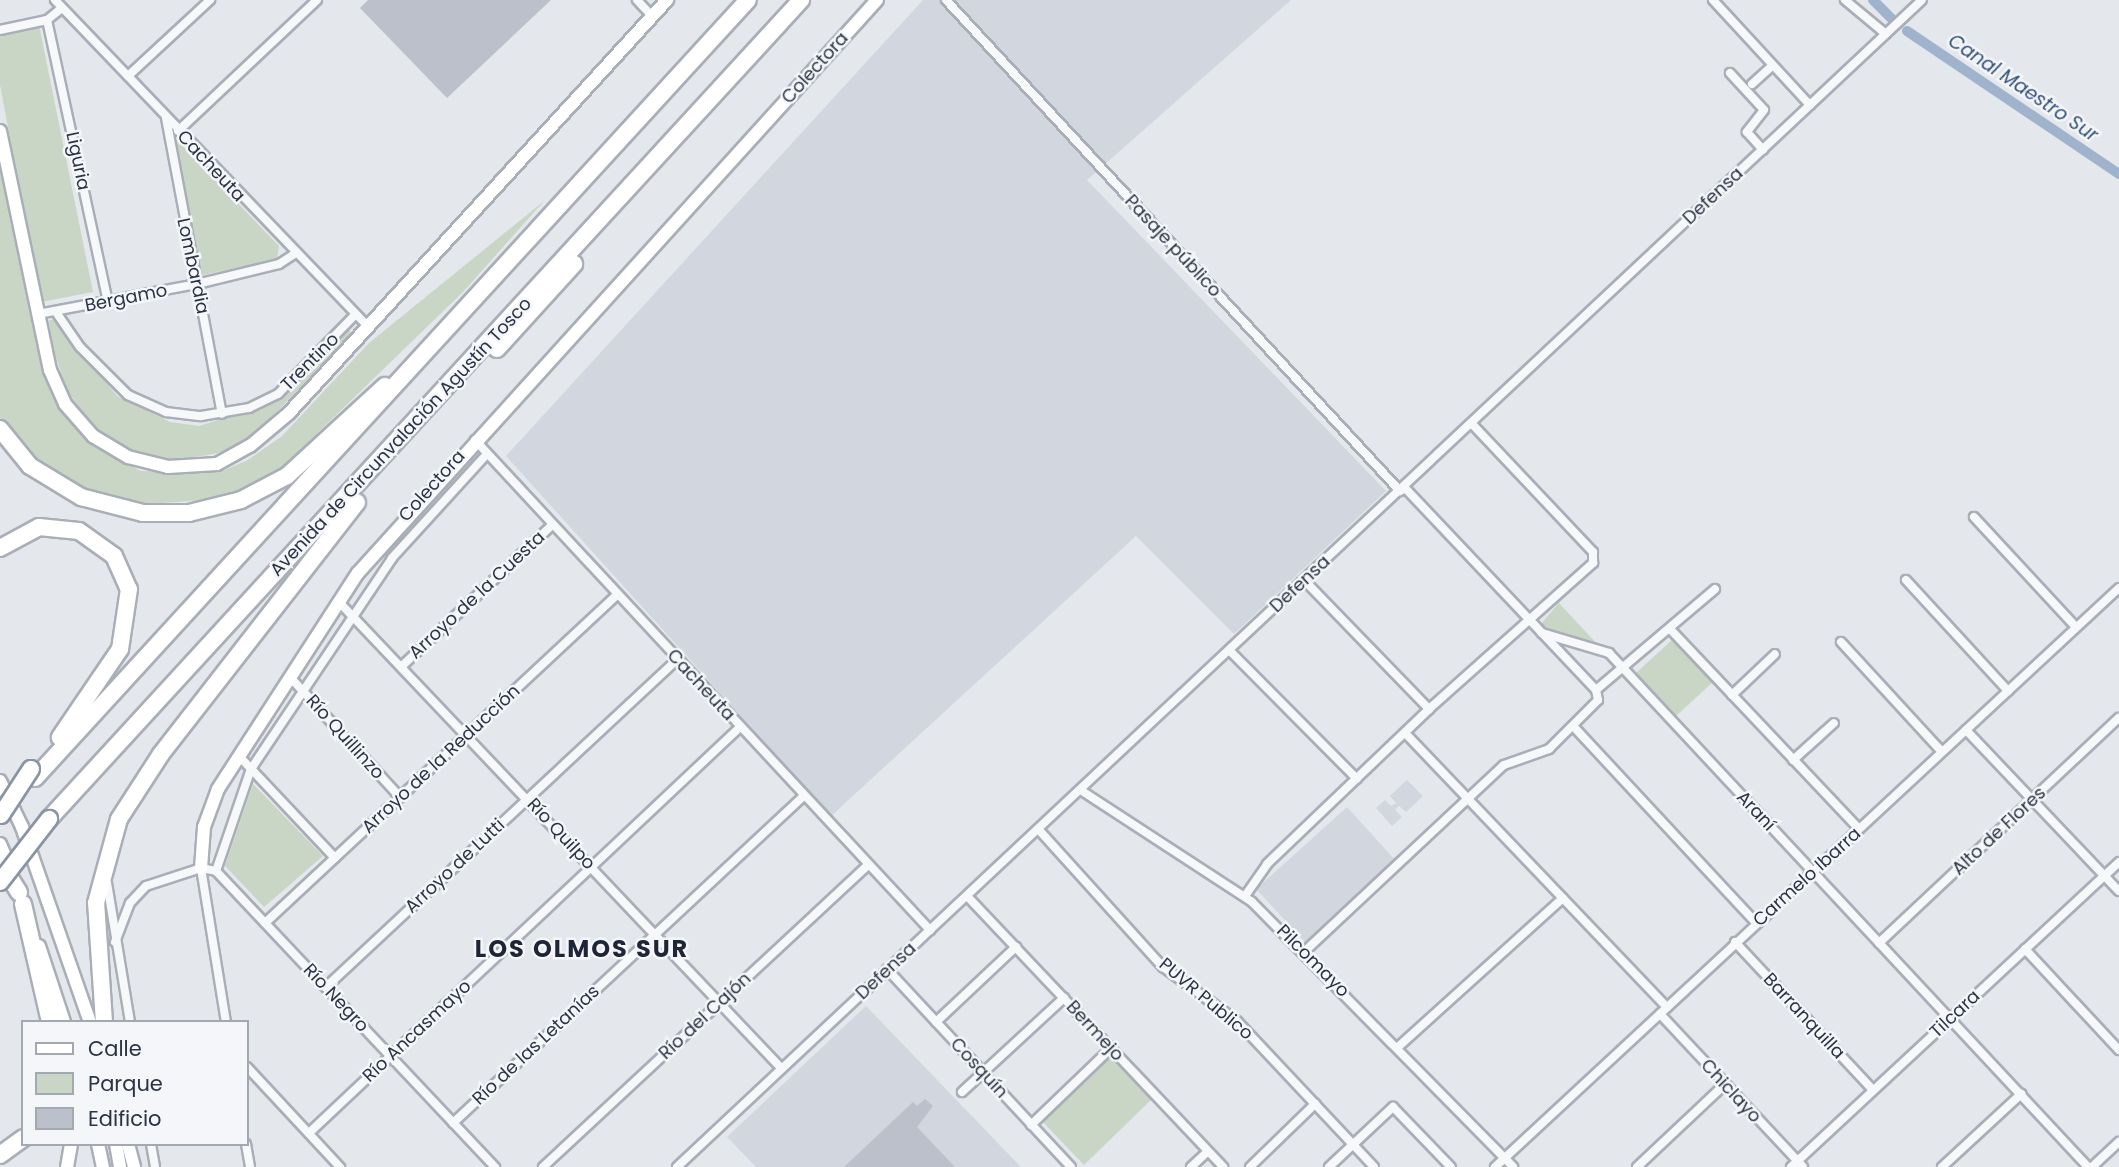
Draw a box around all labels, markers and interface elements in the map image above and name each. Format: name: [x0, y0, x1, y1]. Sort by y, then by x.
street label: Colectora: [777, 28, 853, 108]
water label: Canal Maestro Sur: [1944, 29, 2102, 147]
street label: Cacheuta: [172, 126, 250, 206]
street label: Liguria: [61, 130, 95, 192]
street label: Defensa: [1679, 163, 1747, 229]
street label: Pasaje público: [1120, 190, 1226, 302]
street label: Lombardia: [172, 216, 214, 316]
street label: Bergamo: [83, 279, 169, 317]
street label: Avenida de Circunvalación Agustín Tosco: [266, 293, 536, 581]
street label: Trentino: [277, 329, 343, 395]
street label: Colectora: [394, 446, 470, 526]
street label: Arroyo de la Cuesta: [405, 526, 549, 664]
street label: Defensa: [1266, 551, 1334, 617]
street label: Cacheuta: [662, 645, 740, 725]
street label: Arroyo de la Reducción: [358, 680, 524, 838]
street label: Río Quillinzo: [301, 690, 389, 784]
street label: Alto de Flores: [1948, 782, 2050, 880]
street label: Araní: [1732, 786, 1780, 836]
street label: Río Quilpo: [522, 794, 600, 874]
street label: Arroyo de Lutti: [401, 814, 509, 918]
street label: Carmelo Ibarra: [1749, 823, 1865, 931]
street label: Pilcomayo: [1272, 920, 1354, 1002]
district label: LOS OLMOS SUR: [476, 935, 688, 963]
street label: Defensa: [852, 938, 920, 1004]
street label: PUVR Publico: [1155, 953, 1257, 1045]
street label: Río Negro: [299, 959, 373, 1037]
street label: Río del Cajón: [655, 968, 755, 1064]
street label: Barranquilla: [1759, 969, 1849, 1063]
street label: Río Ancasmayo: [358, 975, 476, 1087]
street label: Río de las Letanías: [468, 981, 604, 1109]
street label: Tilcara: [1925, 985, 1985, 1043]
street label: Bermejo: [1062, 996, 1128, 1066]
legend: [21, 1020, 248, 1146]
street label: Cosquín: [946, 1033, 1012, 1103]
text: Calle: [88, 1034, 142, 1063]
street label: Chiclayo: [1696, 1055, 1766, 1127]
text: Parque: [88, 1069, 163, 1098]
text: Edificio: [88, 1104, 162, 1133]

